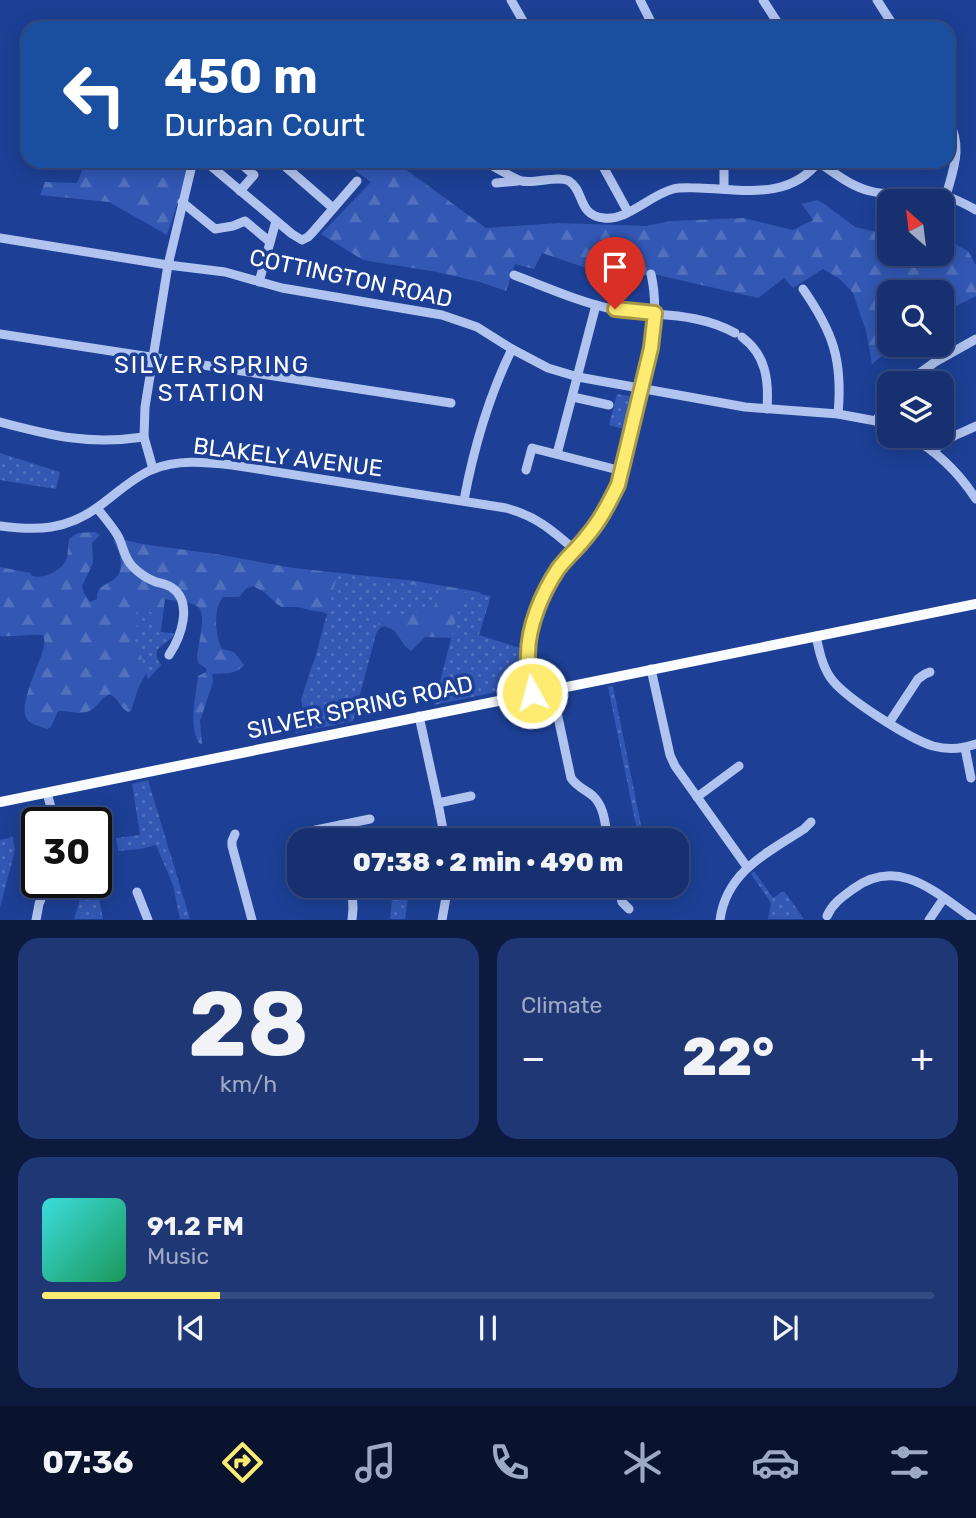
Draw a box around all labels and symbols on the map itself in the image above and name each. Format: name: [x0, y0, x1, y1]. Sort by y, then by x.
north arrow: [877, 189, 954, 266]
pin: [585, 237, 645, 309]
street label: COTTINGTON ROAD: [247, 243, 455, 313]
district label: SILVER SPRING STATION: [114, 351, 310, 407]
street label: BLAKELY AVENUE: [192, 431, 384, 483]
position arrow: [495, 656, 569, 730]
street label: SILVER SPRING ROAD: [244, 669, 476, 745]
speed limit sign: 30: [21, 807, 112, 898]

